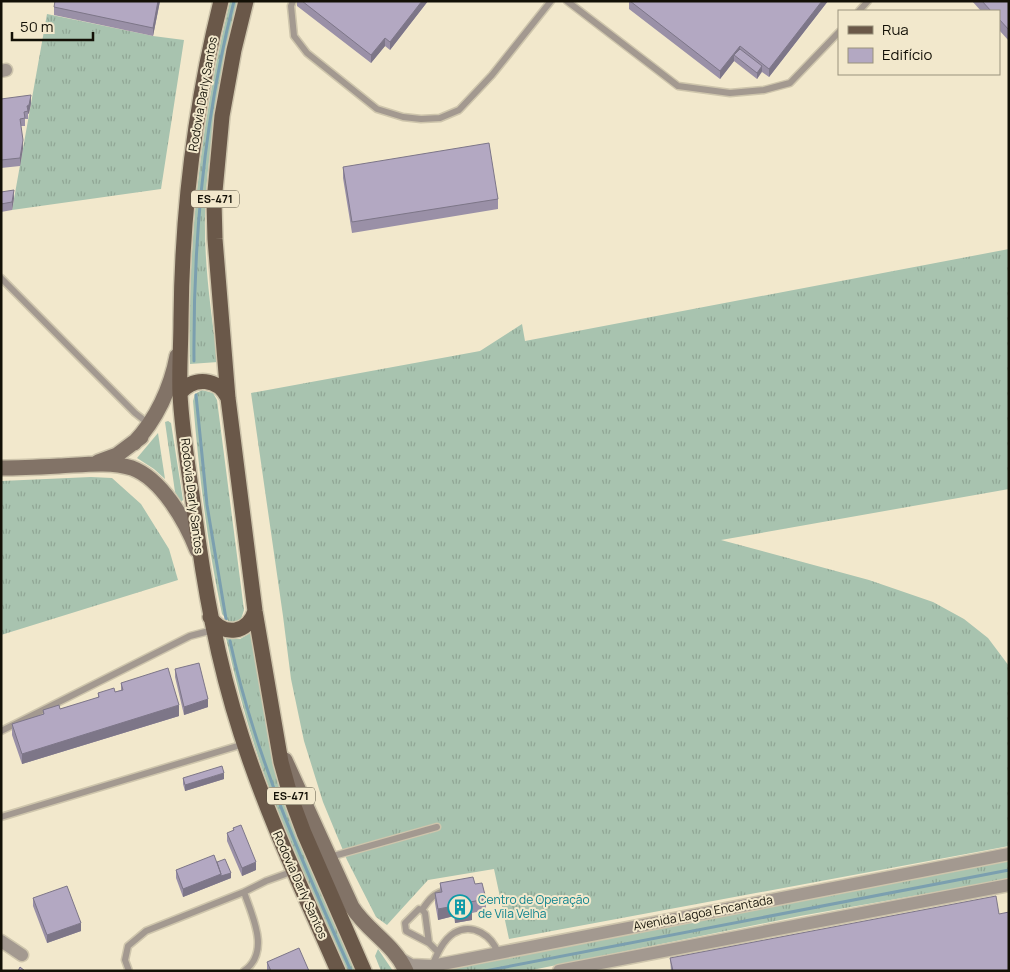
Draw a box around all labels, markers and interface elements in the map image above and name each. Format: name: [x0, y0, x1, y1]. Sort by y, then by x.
scale bar: [12, 10, 94, 42]
legend: [838, 10, 1000, 75]
text: 50 m: [20, 16, 54, 37]
text: Rua: [882, 19, 909, 40]
street label: Rodovia Darly Santos: [184, 35, 221, 153]
text: Edifício: [882, 44, 933, 65]
road number: ES-471: [191, 190, 239, 208]
street label: Rodovia Darly Santos: [177, 437, 208, 555]
road number: ES-471: [267, 788, 315, 804]
street label: Rodovia Darly Santos: [269, 828, 332, 941]
place label: Centro de Operação de Vila Velha: [478, 891, 590, 922]
street label: Avenida Lagoa Encantada: [632, 891, 774, 934]
building icon: Centro de Operação de Vila Velha: [447, 894, 473, 920]

